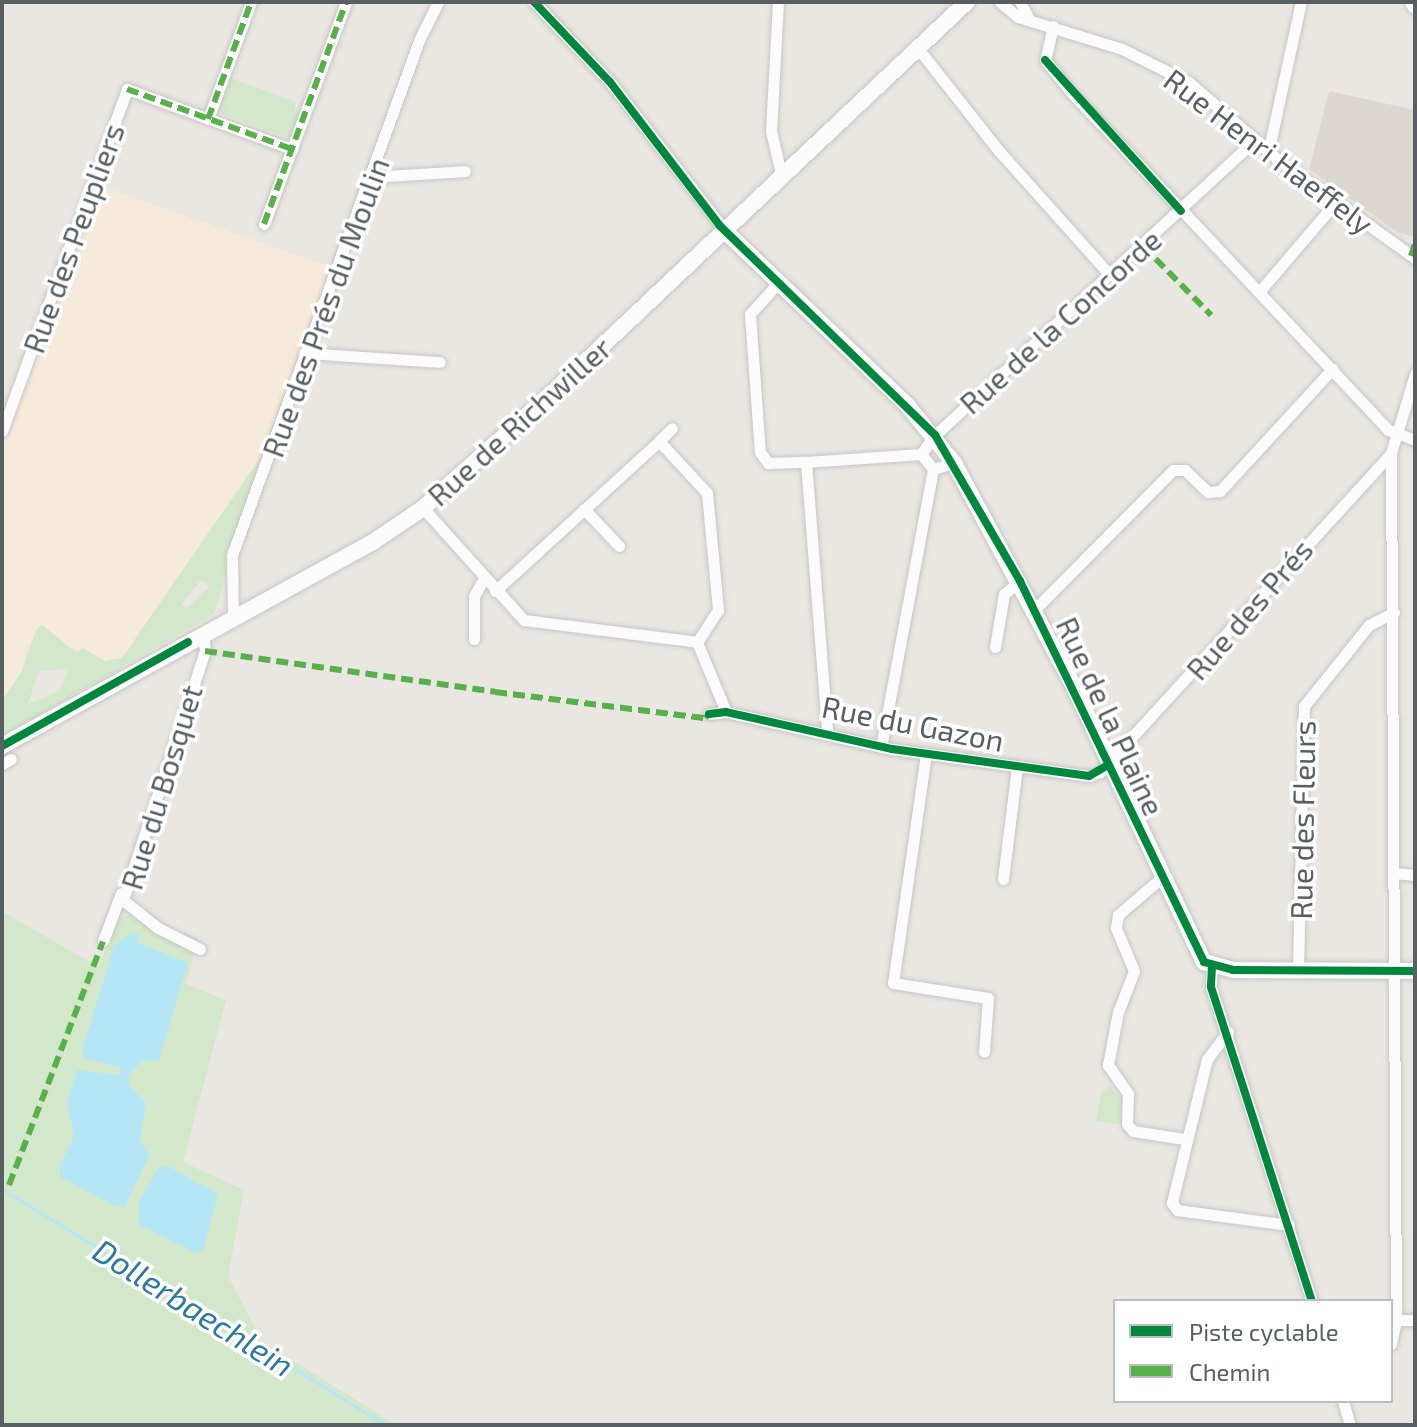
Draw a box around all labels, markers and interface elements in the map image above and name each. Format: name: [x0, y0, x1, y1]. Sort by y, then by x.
street label: Rue Henri Haeffely: [1157, 61, 1381, 241]
street label: Rue des Peupliers: [15, 118, 131, 358]
street label: Rue des Prés du Moulin: [254, 152, 396, 462]
street label: Rue de la Concorde: [952, 221, 1168, 421]
street label: Rue de Richwiller: [420, 329, 618, 513]
street label: Rue des Prés: [1178, 531, 1320, 687]
street label: Rue de la Plaine: [1049, 611, 1173, 821]
street label: Rue du Bosquet: [113, 680, 209, 894]
street label: Rue du Gazon: [819, 688, 1007, 758]
street label: Rue des Fleurs: [1282, 720, 1322, 920]
water label: Dollerbaechlein: [87, 1230, 301, 1384]
legend: [1113, 1299, 1393, 1403]
text: Piste cyclable: [1189, 1317, 1339, 1346]
text: Chemin: [1189, 1357, 1270, 1386]

